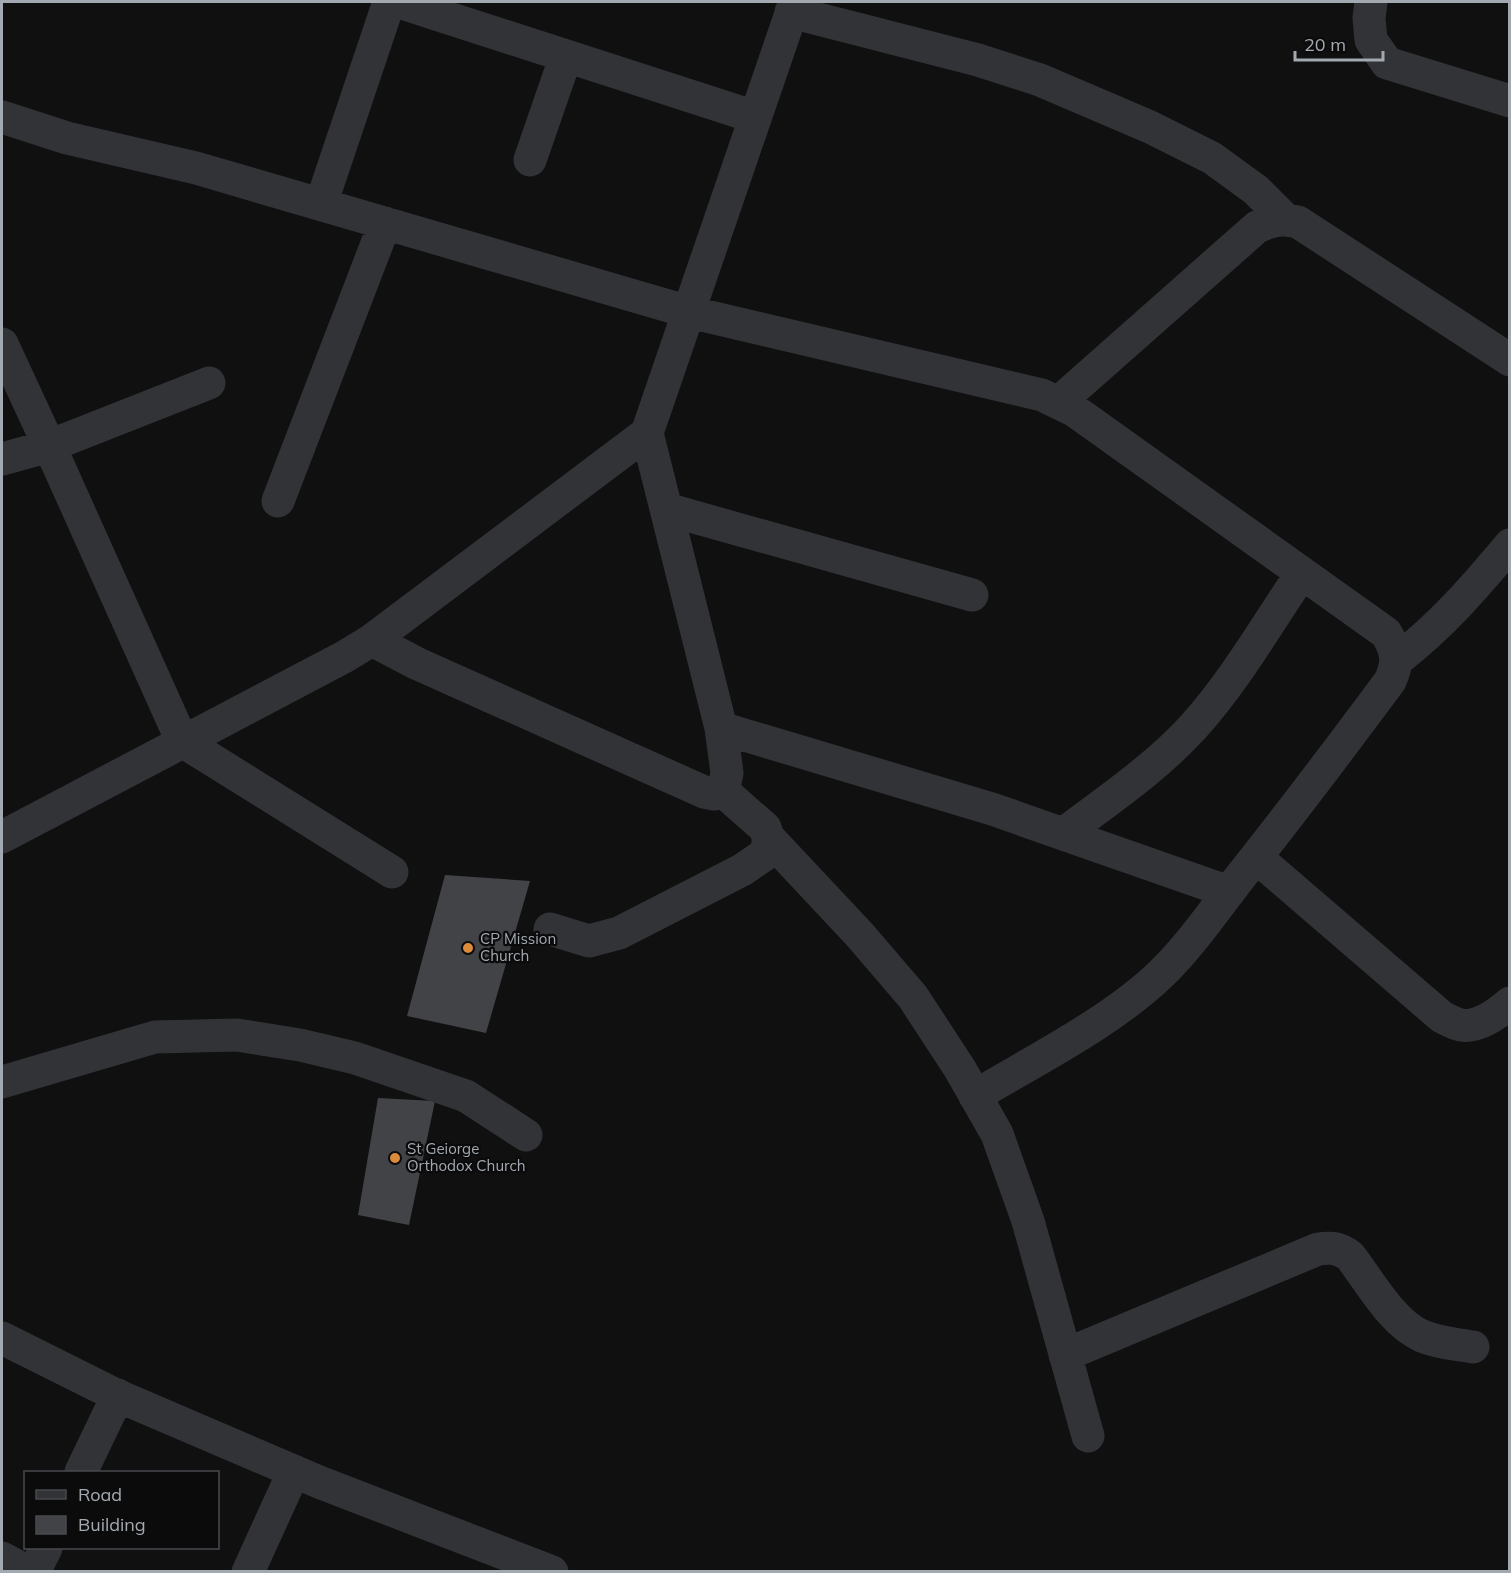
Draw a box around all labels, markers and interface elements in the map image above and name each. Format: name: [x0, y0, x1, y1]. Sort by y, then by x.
scale bar: [1295, 24, 1384, 62]
text: 20 m: [1304, 33, 1346, 56]
place label: CP Mission Church: [480, 929, 556, 965]
marker: CP Mission Church: [461, 941, 475, 955]
place label: St Geiorge Orthodox Church: [407, 1139, 526, 1175]
marker: St Geiorge Orthodox Church: [388, 1151, 402, 1165]
legend: [24, 1471, 219, 1549]
text: Road: [78, 1483, 122, 1506]
text: Building: [78, 1513, 146, 1536]

